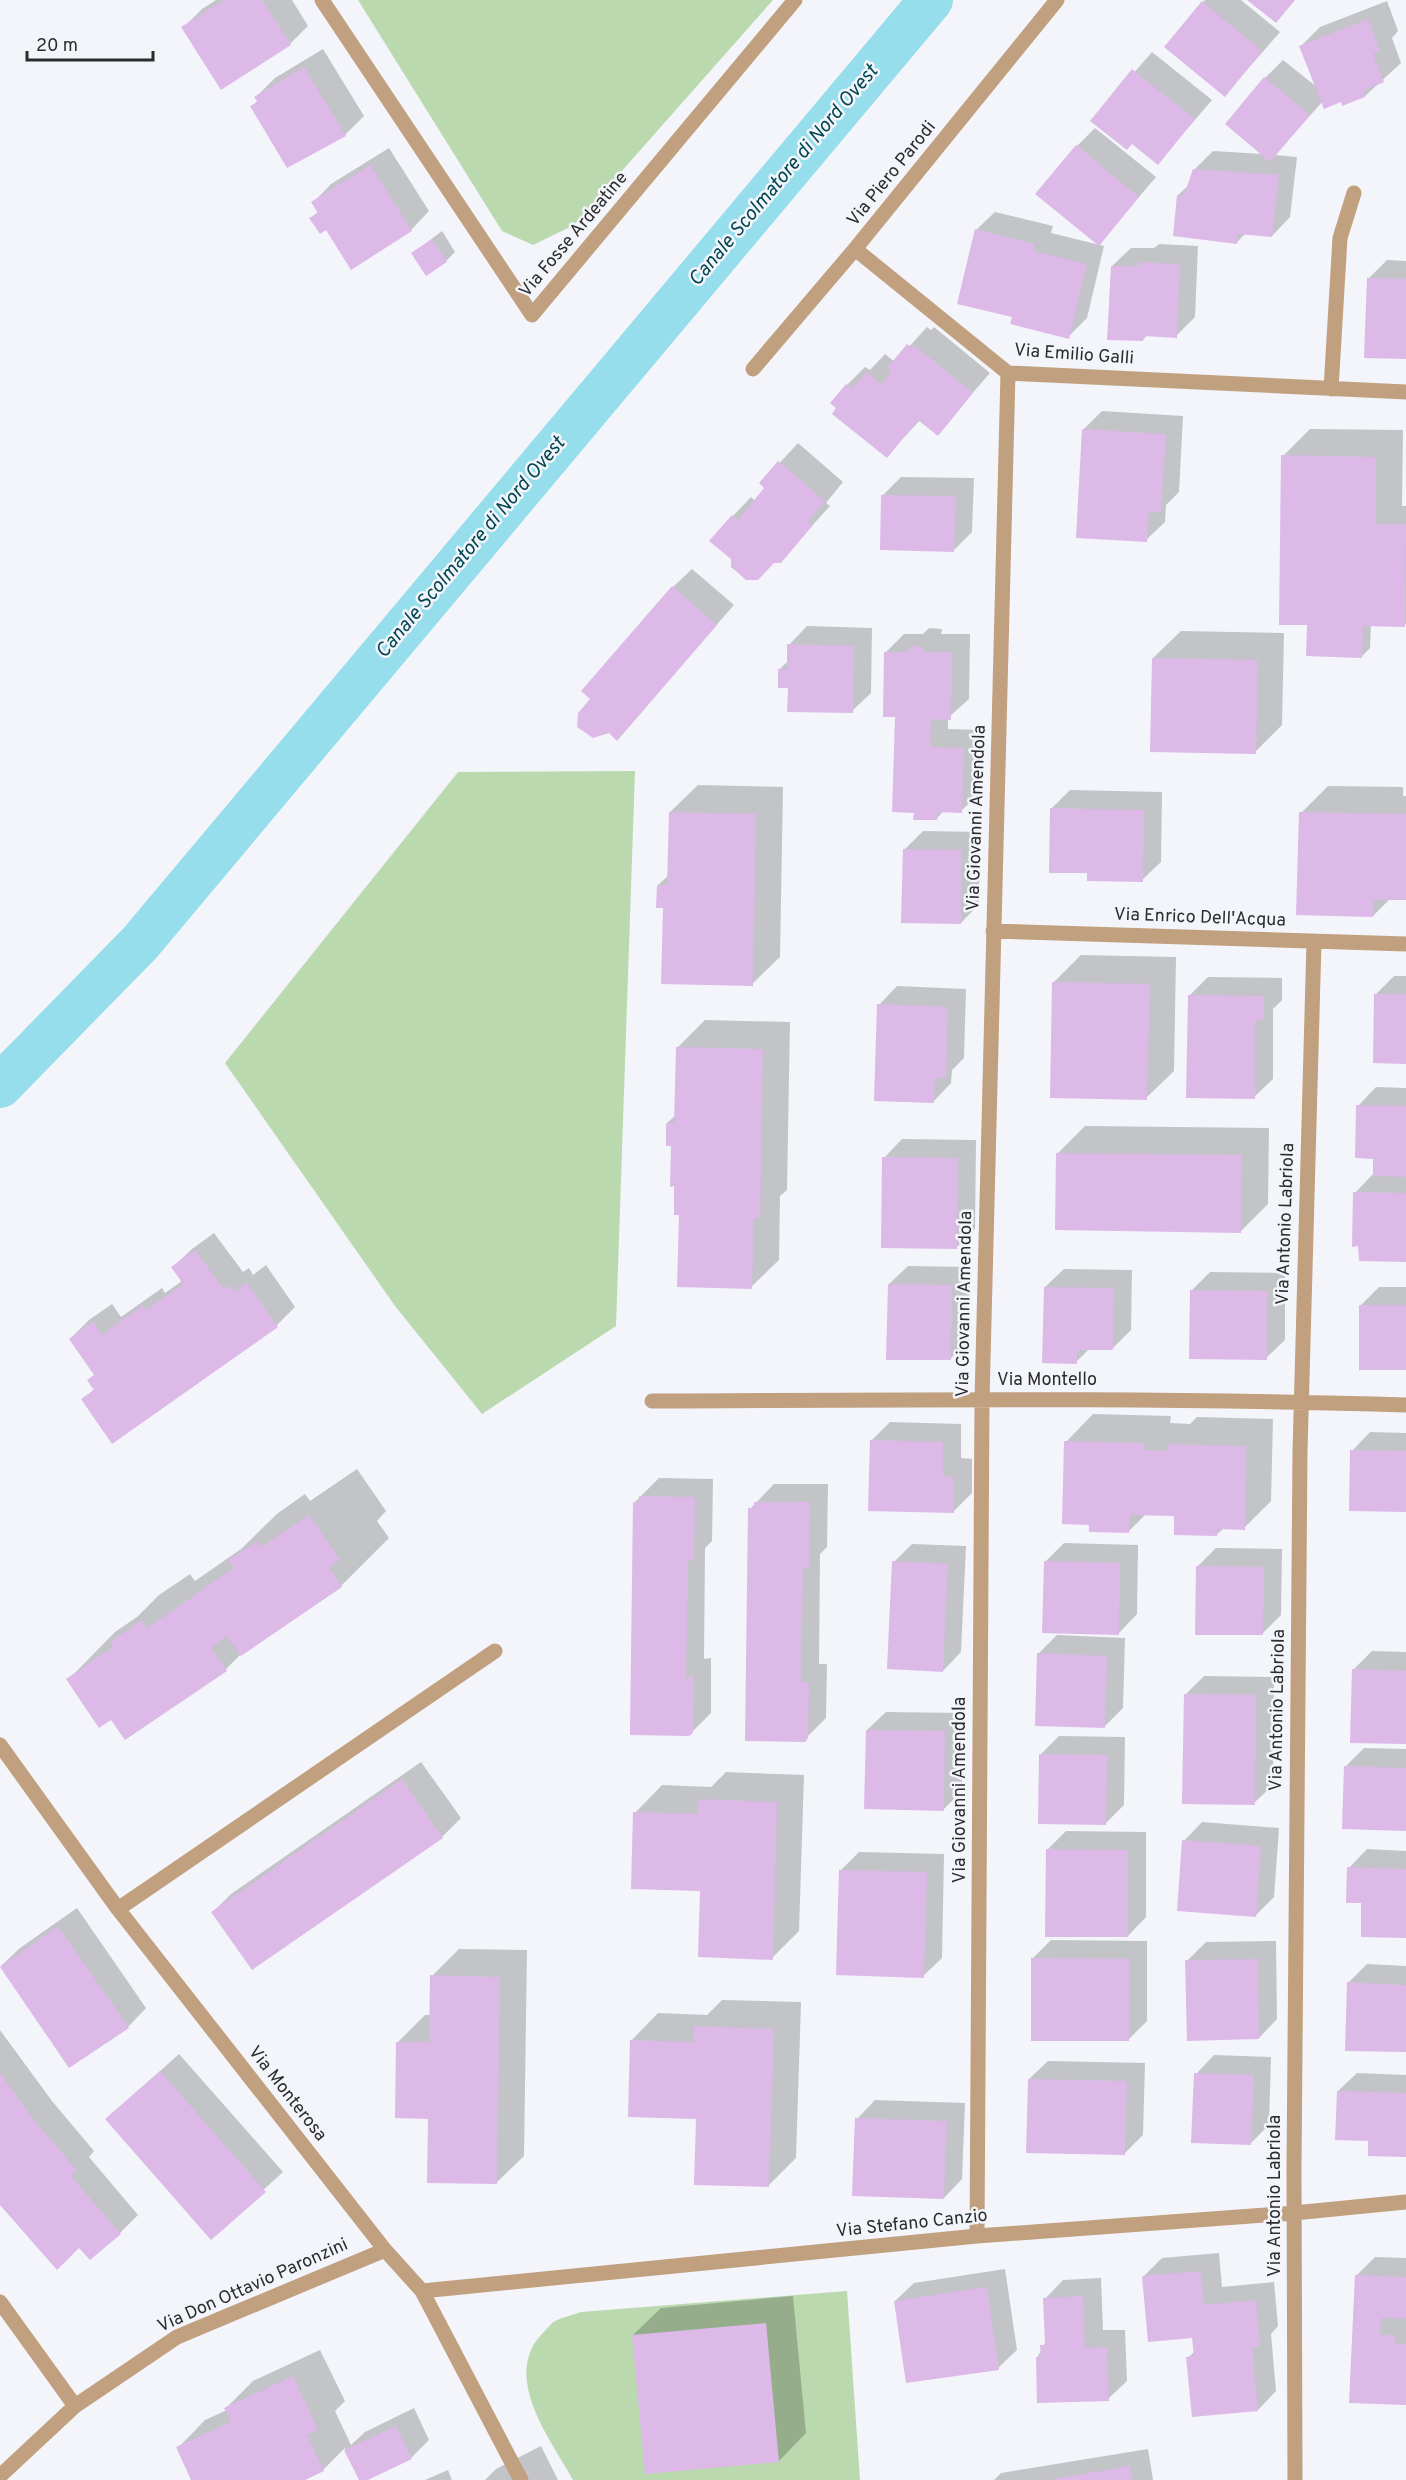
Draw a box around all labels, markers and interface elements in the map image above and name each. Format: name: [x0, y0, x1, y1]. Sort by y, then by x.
scale bar: [27, 24, 153, 62]
text: 20 m: [36, 35, 78, 58]
water label: Canale Scolmatore di Nord Ovest: [683, 59, 885, 292]
street label: Via Piero Parodi: [843, 117, 941, 231]
street label: Via Fosse Ardeatine: [515, 167, 633, 303]
street label: Via Emilio Galli: [1013, 339, 1135, 371]
water label: Canale Scolmatore di Nord Ovest: [370, 431, 572, 664]
street label: Via Giovanni Amendola: [962, 724, 992, 912]
street label: Via Enrico Dell'Acqua: [1114, 904, 1286, 932]
street label: Via Antonio Labriola: [1272, 1143, 1300, 1305]
street label: Via Giovanni Amendola: [952, 1211, 978, 1397]
street label: Via Montello: [997, 1369, 1097, 1392]
street label: Via Antonio Labriola: [1265, 1629, 1291, 1791]
street label: Via Giovanni Amendola: [949, 1697, 972, 1883]
street label: Via Monterosa: [243, 2042, 331, 2146]
street label: Via Antonio Labriola: [1264, 2115, 1287, 2277]
street label: Via Stefano Canzio: [835, 2205, 989, 2243]
street label: Via Don Ottavio Paronzini: [154, 2234, 352, 2338]

